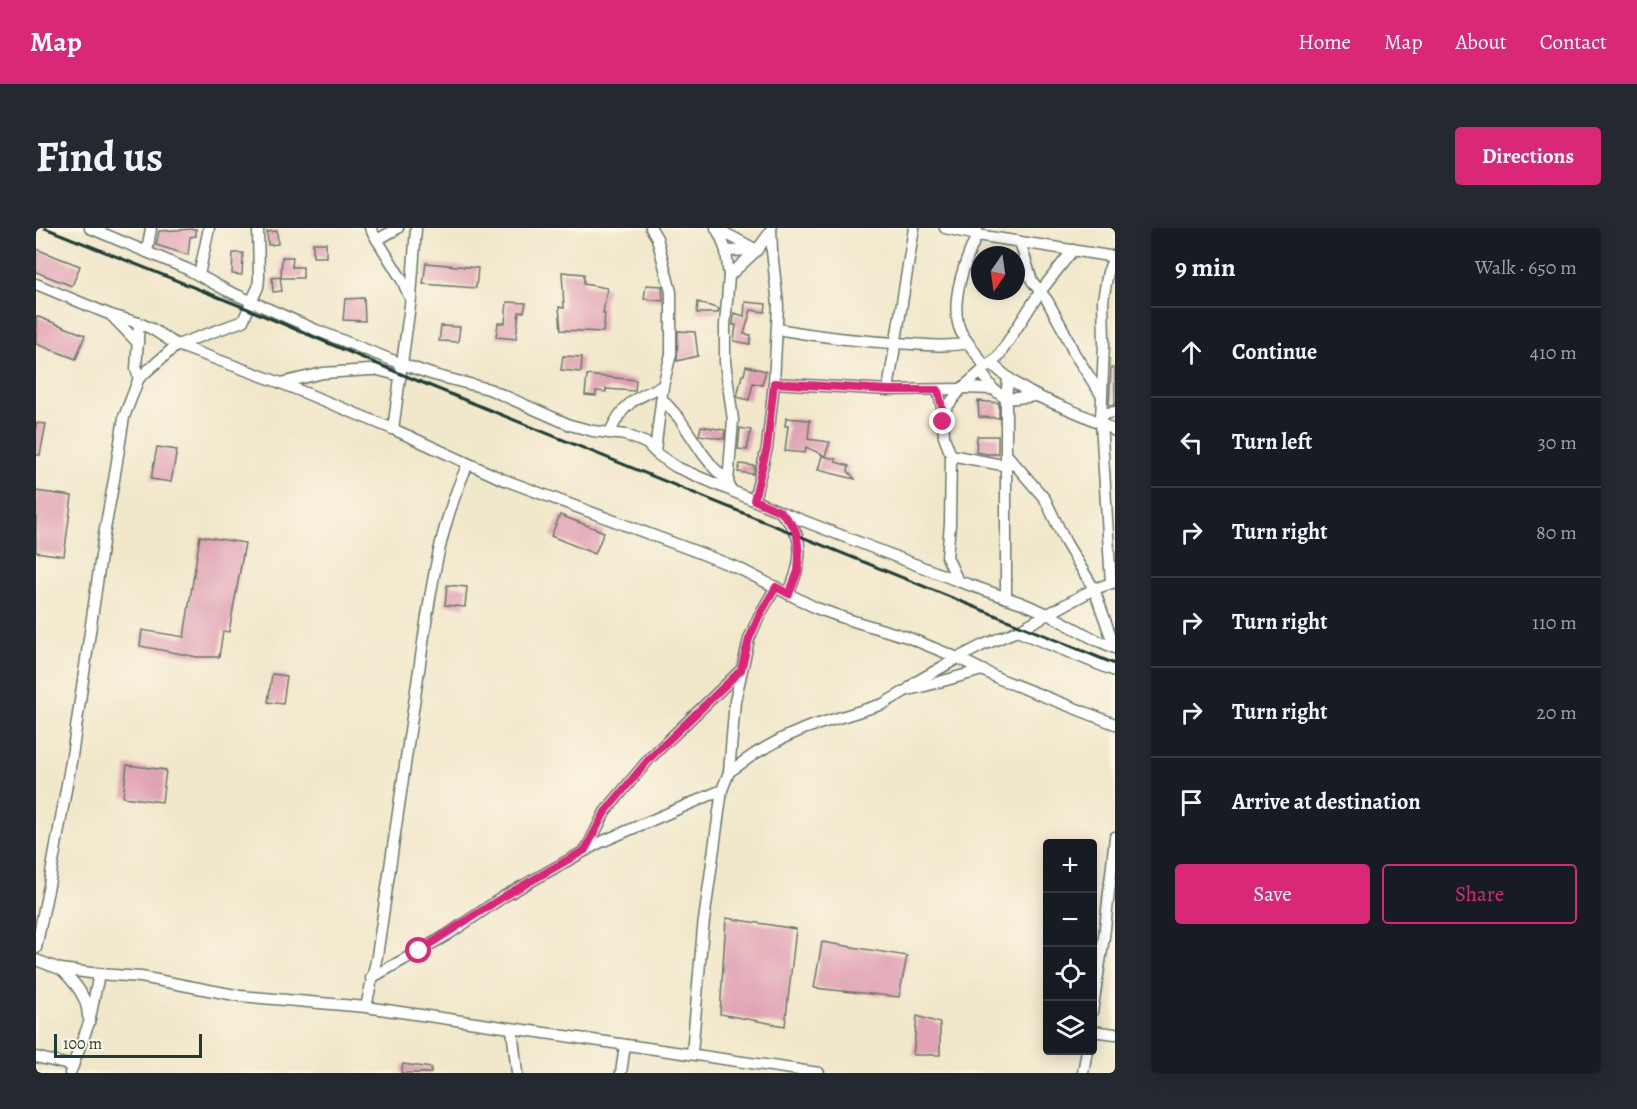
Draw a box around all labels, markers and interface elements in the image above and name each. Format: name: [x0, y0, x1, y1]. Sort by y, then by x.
text: Map: [30, 23, 82, 61]
text: Home: [1298, 28, 1351, 56]
text: Map: [1384, 28, 1422, 56]
text: About: [1455, 28, 1507, 56]
text: Contact: [1540, 28, 1607, 56]
button: Directions: [1455, 127, 1601, 185]
text: Find us: [36, 128, 163, 185]
north arrow: [971, 246, 1025, 300]
text: 9 min: [1175, 250, 1236, 285]
text: Walk · 650 m: [1475, 254, 1577, 281]
icon: ahead: [1175, 336, 1208, 369]
text: Continue: [1232, 337, 1317, 367]
text: 410 m: [1530, 339, 1577, 366]
route end: [929, 408, 955, 434]
icon: left: [1175, 426, 1208, 459]
text: Turn left: [1232, 427, 1312, 457]
text: 30 m: [1537, 429, 1577, 456]
icon: right: [1175, 516, 1208, 549]
text: Turn right: [1232, 517, 1328, 547]
text: 80 m: [1536, 519, 1577, 546]
icon: right: [1175, 606, 1208, 639]
text: Turn right: [1232, 607, 1328, 637]
text: 110 m: [1532, 609, 1577, 636]
icon: right: [1175, 696, 1208, 729]
text: Turn right: [1232, 697, 1328, 727]
text: 20 m: [1536, 699, 1577, 726]
icon: arrive: [1175, 786, 1208, 819]
text: Arrive at destination: [1232, 787, 1421, 817]
map controls: [1043, 839, 1097, 1055]
button: +: [1043, 839, 1097, 893]
button: Save: [1175, 864, 1370, 924]
button: Share: [1382, 864, 1577, 924]
button: −: [1043, 893, 1097, 947]
route start: [405, 937, 431, 963]
button: locate: [1043, 947, 1097, 1001]
button: layers: [1043, 1001, 1097, 1055]
scale bar: [54, 1031, 202, 1058]
text: 100 m: [63, 1033, 102, 1055]

